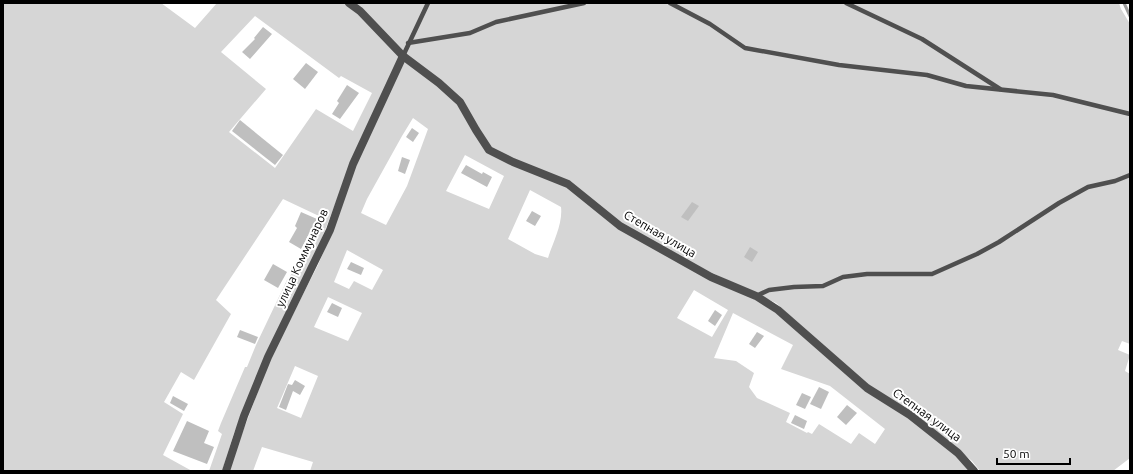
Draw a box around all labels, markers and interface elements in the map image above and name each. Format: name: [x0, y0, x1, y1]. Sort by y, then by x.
street label: улица Коммунаров: [273, 207, 330, 309]
street label: Степная улица: [622, 208, 699, 259]
street label: Степная улица: [891, 385, 964, 444]
scale bar: [997, 440, 1070, 466]
text: 50 m: [1003, 447, 1030, 460]

